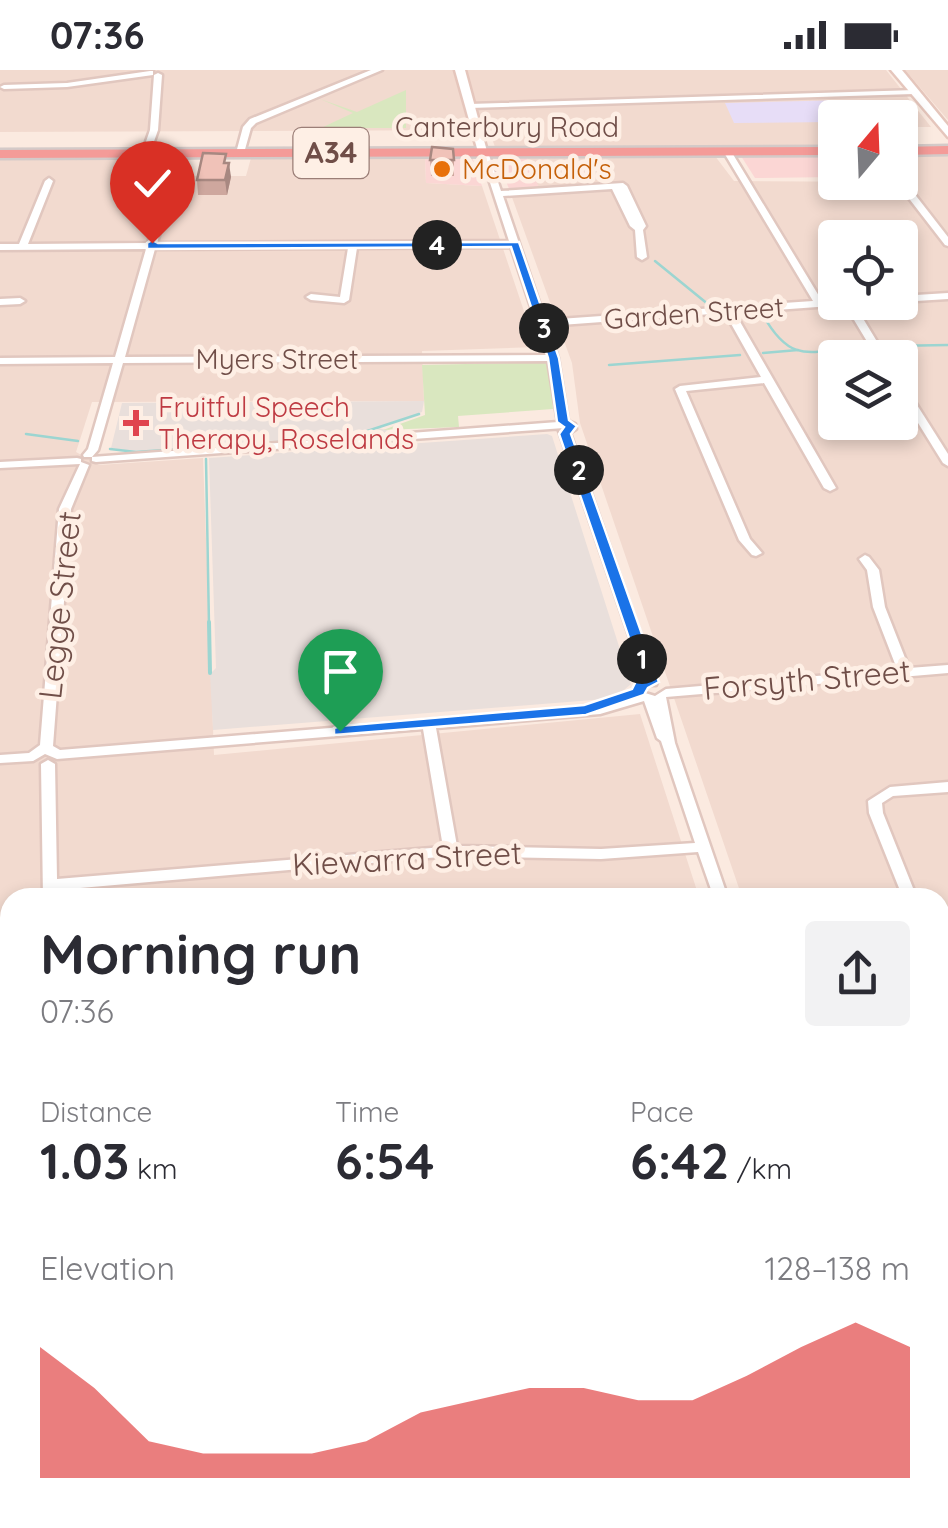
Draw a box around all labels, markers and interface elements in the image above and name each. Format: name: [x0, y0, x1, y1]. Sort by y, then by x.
text: 07:36: [50, 11, 144, 59]
north arrow: [818, 100, 918, 200]
map controls: [818, 100, 918, 440]
street label: Canterbury Road: [395, 109, 619, 144]
road number: A34: [294, 128, 368, 178]
pin: [110, 141, 195, 244]
place label: McDonald's: [462, 151, 612, 186]
icon: check: [125, 156, 180, 211]
marker: McDonald's: [431, 158, 453, 180]
pin: 4: [412, 220, 462, 270]
button: locate: [818, 220, 918, 320]
text: 4: [429, 227, 445, 262]
street label: Garden Street: [603, 289, 785, 336]
pin: 3: [519, 303, 569, 353]
text: 3: [536, 310, 552, 345]
button: layers: [818, 340, 918, 440]
street label: Myers Street: [196, 341, 358, 376]
place label: Fruitful Speech Therapy, Roselands: [158, 389, 414, 456]
marker: Fruitful Speech Therapy, Roselands: [123, 410, 149, 436]
pin: 2: [554, 445, 604, 495]
text: 2: [571, 452, 587, 487]
street label: Legge Street: [29, 509, 89, 701]
pin: [298, 629, 383, 732]
pin: 1: [617, 634, 667, 684]
text: 1: [637, 641, 647, 676]
icon: arrive: [313, 644, 368, 699]
street label: Forsyth Street: [702, 650, 912, 708]
street label: Kiewarra Street: [291, 832, 523, 884]
text: Morning run: [40, 919, 361, 988]
button: share: [805, 921, 910, 1026]
text: 07:36: [40, 991, 114, 1031]
text: Distance: [40, 1094, 152, 1129]
text: Time: [335, 1094, 399, 1129]
text: Pace: [630, 1094, 694, 1129]
text: 1.03: [40, 1129, 129, 1192]
text: 6:54: [335, 1129, 435, 1192]
text: 6:42: [630, 1129, 729, 1192]
text: km: [129, 1151, 178, 1186]
text: /km: [729, 1151, 792, 1186]
text: Elevation: [40, 1248, 175, 1288]
text: 128–138 m: [765, 1248, 910, 1288]

